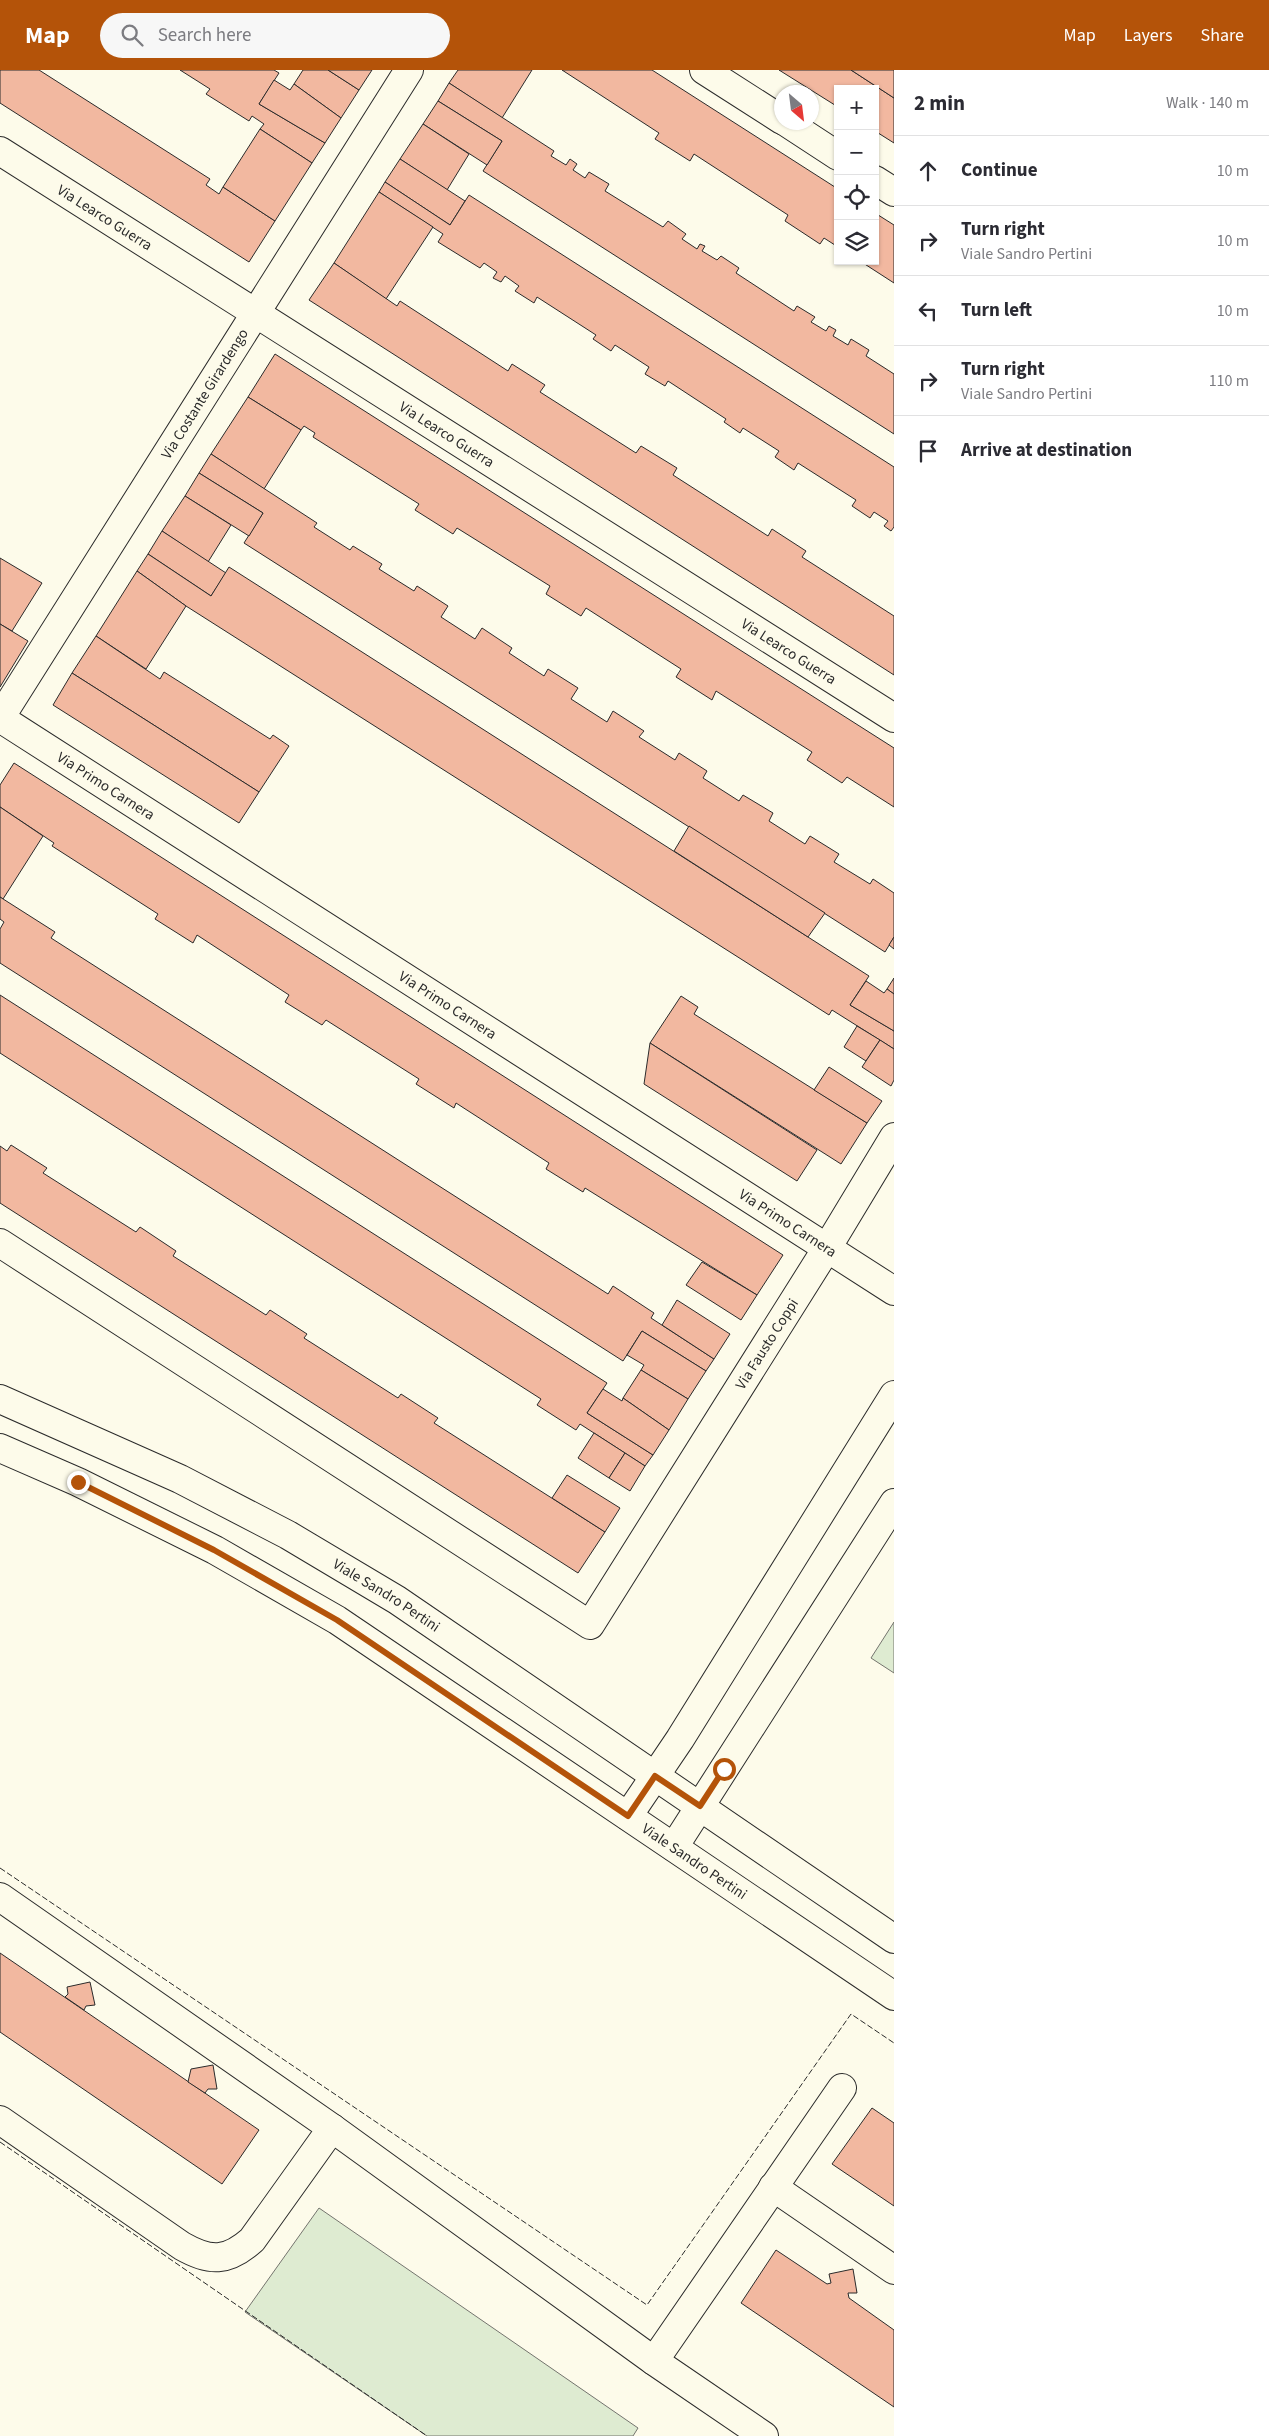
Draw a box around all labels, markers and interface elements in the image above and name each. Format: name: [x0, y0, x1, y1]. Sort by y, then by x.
search box: [100, 13, 450, 58]
text: Map: [25, 18, 70, 53]
icon: search: [118, 21, 146, 49]
text: Search here: [158, 22, 251, 49]
text: Map: [1064, 23, 1096, 48]
text: Layers: [1124, 23, 1173, 48]
text: Share: [1201, 23, 1244, 48]
north arrow: [774, 85, 819, 130]
map controls: [834, 85, 879, 265]
button: +: [834, 85, 879, 130]
text: 2 min: [914, 88, 965, 118]
text: Walk · 140 m: [1166, 92, 1249, 114]
button: −: [834, 130, 879, 175]
icon: ahead: [914, 157, 942, 185]
text: Continue: [961, 157, 1038, 184]
text: 10 m: [1217, 160, 1249, 182]
button: locate: [834, 175, 879, 220]
street label: Via Learco Guerra: [53, 179, 156, 256]
text: Turn right: [961, 216, 1045, 243]
button: layers: [834, 220, 879, 265]
icon: right: [914, 227, 942, 255]
text: 10 m: [1217, 230, 1249, 252]
text: Viale Sandro Pertini: [961, 243, 1092, 265]
icon: left: [914, 297, 942, 325]
text: Turn left: [961, 297, 1032, 324]
text: 10 m: [1217, 300, 1249, 322]
street label: Via Costante Girardengo: [156, 325, 254, 463]
text: Turn right: [961, 356, 1045, 383]
icon: right: [914, 367, 942, 395]
text: 110 m: [1209, 370, 1249, 392]
text: Viale Sandro Pertini: [961, 383, 1092, 405]
street label: Via Learco Guerra: [395, 396, 498, 472]
icon: arrive: [914, 437, 942, 465]
text: Arrive at destination: [961, 437, 1132, 464]
street label: Via Learco Guerra: [737, 613, 840, 689]
street label: Via Primo Carnera: [53, 747, 159, 825]
street label: Via Primo Carnera: [395, 966, 501, 1044]
street label: Via Primo Carnera: [735, 1184, 841, 1262]
street label: Via Fausto Coppi: [730, 1294, 803, 1393]
route end: [67, 1471, 90, 1494]
street label: Viale Sandro Pertini: [329, 1554, 444, 1637]
route start: [713, 1758, 736, 1781]
street label: Viale Sandro Pertini: [638, 1818, 751, 1904]

